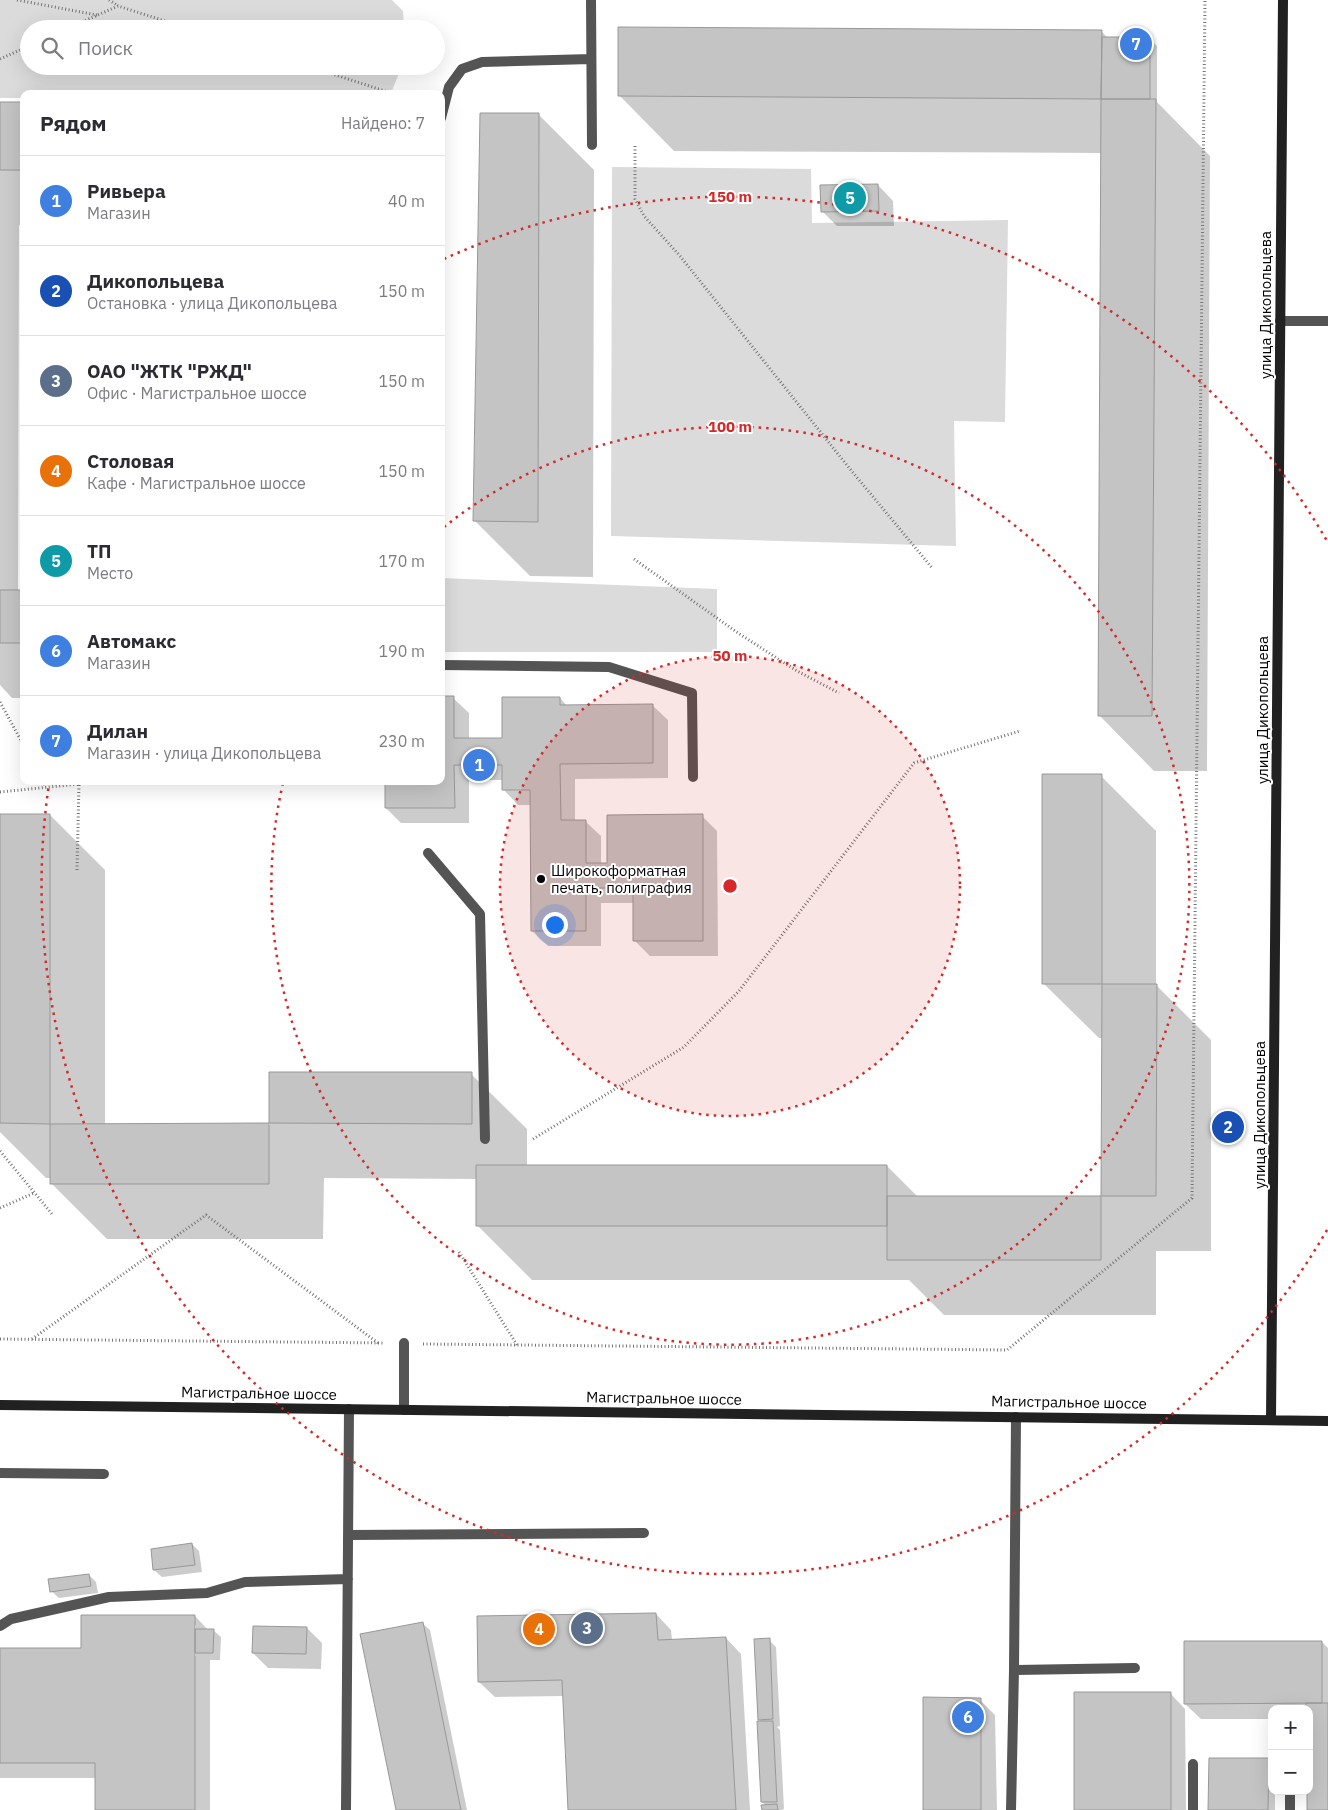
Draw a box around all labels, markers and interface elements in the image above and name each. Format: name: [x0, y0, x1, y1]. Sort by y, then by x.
search box: [20, 20, 445, 75]
pin: 7: [1120, 25, 1152, 63]
icon: search: [38, 34, 66, 62]
text: Поиск: [78, 36, 133, 60]
text: Рядом: [40, 109, 107, 137]
text: Найдено: 7: [341, 113, 425, 133]
text: Ривьера: [87, 179, 166, 203]
pin: 5: [834, 179, 866, 217]
text: 150 m: [708, 187, 752, 206]
text: 1: [51, 191, 61, 211]
text: 40 m: [388, 191, 425, 211]
text: Магазин: [87, 203, 151, 223]
street label: улица Дикопольцева: [1256, 231, 1275, 379]
text: Дикопольцева: [87, 269, 224, 293]
text: 2: [51, 281, 61, 301]
text: 150 m: [378, 281, 425, 301]
text: Остановка · улица Дикопольцева: [87, 293, 337, 313]
text: ОАО "ЖТК "РЖД": [87, 359, 252, 383]
text: 3: [51, 371, 61, 391]
text: 150 m: [378, 371, 425, 391]
text: Офис · Магистральное шоссе: [87, 383, 307, 403]
text: 100 m: [708, 417, 752, 436]
text: Столовая: [87, 449, 174, 473]
text: 4: [51, 461, 61, 481]
text: 150 m: [378, 461, 425, 481]
text: Кафе · Магистральное шоссе: [87, 473, 306, 493]
text: ТП: [87, 539, 112, 563]
text: 5: [51, 551, 61, 571]
text: 170 m: [378, 551, 425, 571]
text: Место: [87, 563, 133, 583]
text: Автомакс: [87, 629, 176, 653]
street label: улица Дикопольцева: [1253, 636, 1272, 784]
text: 6: [51, 641, 61, 661]
text: 190 m: [378, 641, 425, 661]
text: 50 m: [713, 646, 747, 665]
text: Магазин: [87, 653, 151, 673]
text: Дилан: [87, 719, 148, 743]
text: 7: [51, 731, 61, 751]
text: 230 m: [378, 731, 425, 751]
text: Магазин · улица Дикопольцева: [87, 743, 321, 763]
pin: 1: [463, 746, 495, 784]
place label: Широкоформатная печать, полиграфия: [551, 861, 692, 897]
marker: Широкоформатная печать, полиграфия: [535, 873, 547, 885]
centre of rings: [721, 877, 739, 895]
your location: [542, 912, 568, 938]
street label: улица Дикопольцева: [1250, 1041, 1269, 1189]
pin: 2: [1212, 1108, 1244, 1146]
street label: Магистральное шоссе: [181, 1382, 337, 1404]
street label: Магистральное шоссе: [586, 1387, 742, 1409]
street label: Магистральное шоссе: [991, 1391, 1147, 1413]
pin: 3: [571, 1609, 603, 1647]
pin: 4: [523, 1610, 555, 1648]
pin: 6: [952, 1698, 984, 1736]
map controls: [1268, 1705, 1313, 1795]
button: +: [1268, 1705, 1313, 1750]
button: −: [1268, 1750, 1313, 1795]

